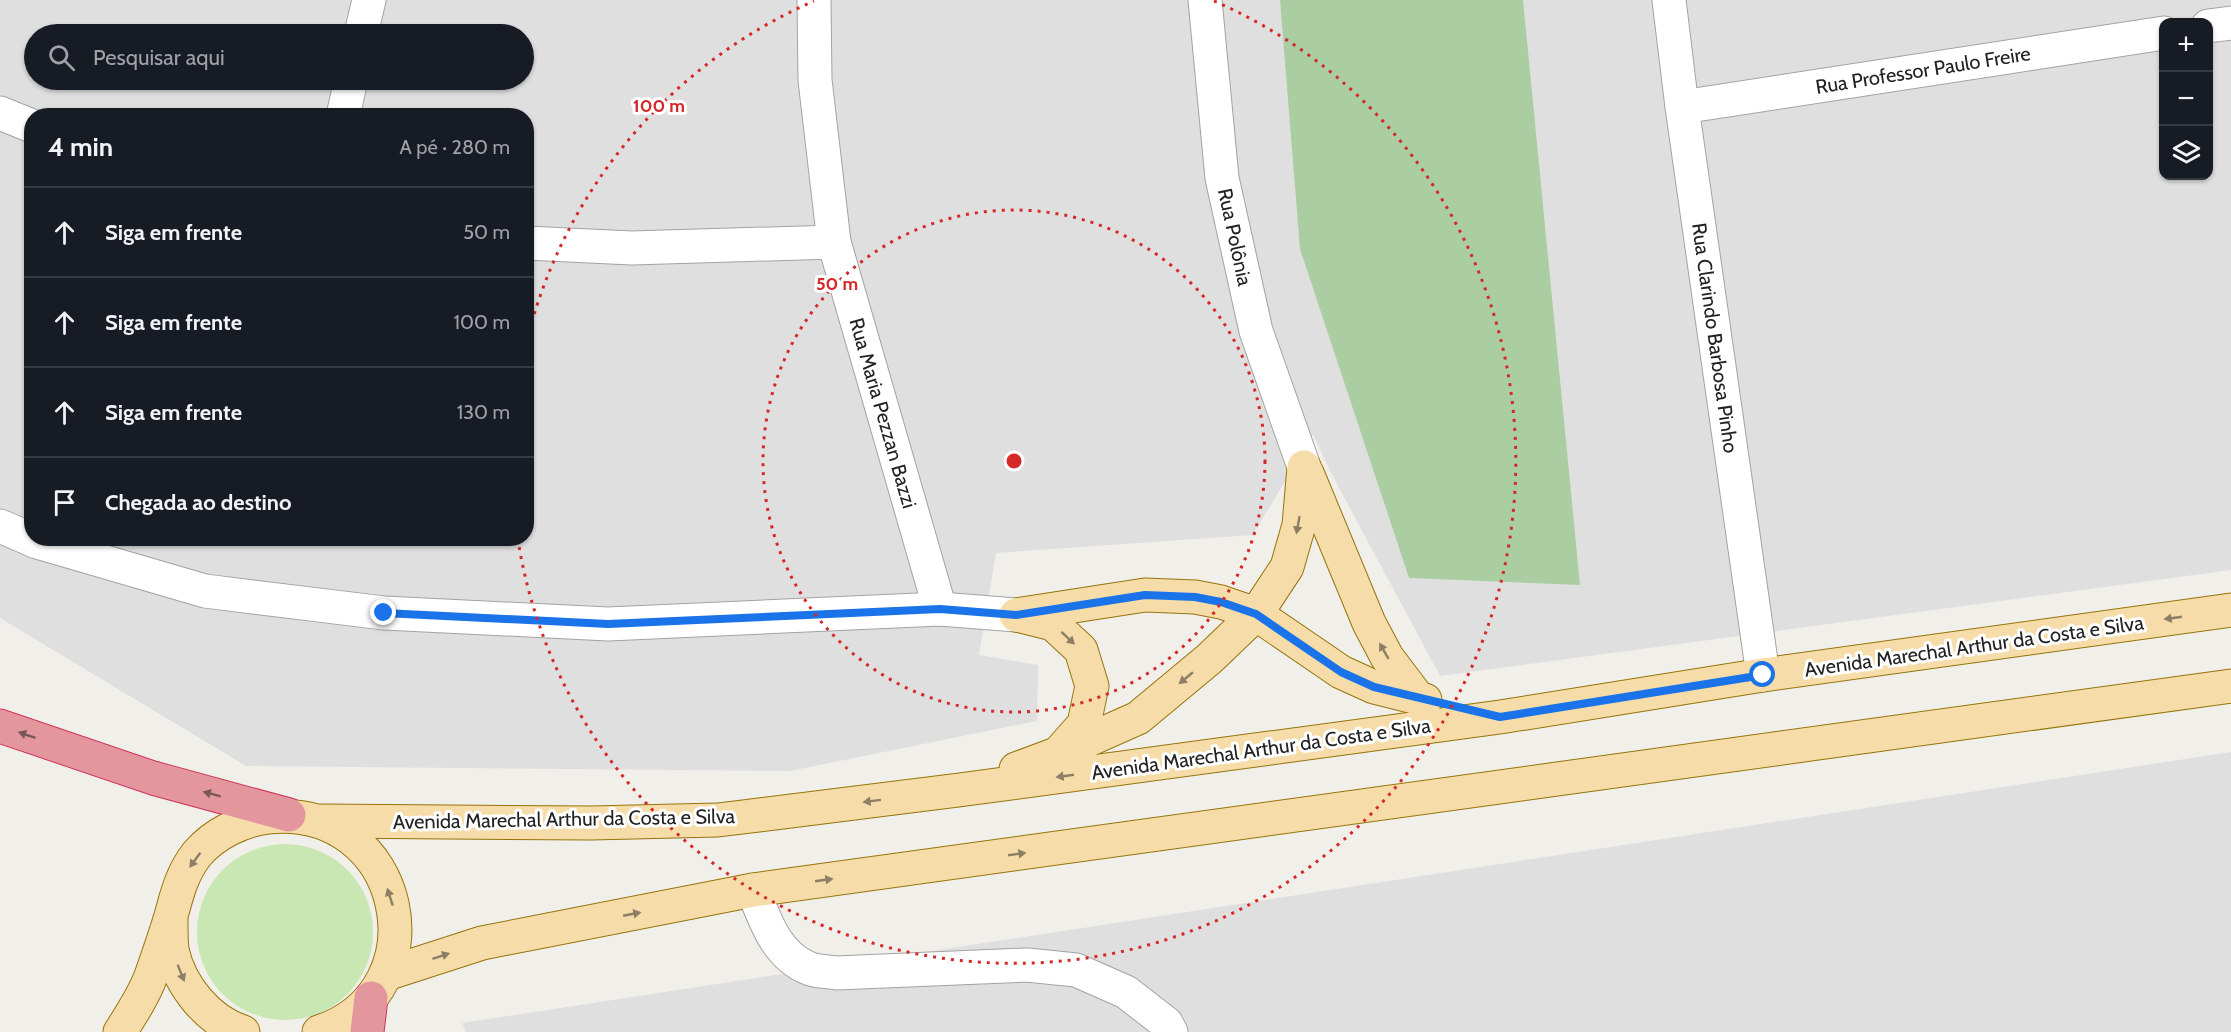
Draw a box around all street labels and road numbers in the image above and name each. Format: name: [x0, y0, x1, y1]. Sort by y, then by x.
street label: Rua Professor Paulo Freire: [1814, 41, 2032, 99]
street label: Rua Polônia: [1213, 186, 1257, 288]
street label: Rua Clarindo Barbosa Pinho: [1687, 221, 1743, 455]
street label: Rua Maria Pezzan Bazzi: [844, 315, 922, 511]
street label: Avenida Marechal Arthur da Costa e Silva: [1803, 610, 2146, 682]
street label: Avenida Marechal Arthur da Costa e Silva: [1090, 713, 1433, 785]
street label: Avenida Marechal Arthur da Costa e Silva: [393, 804, 736, 834]

